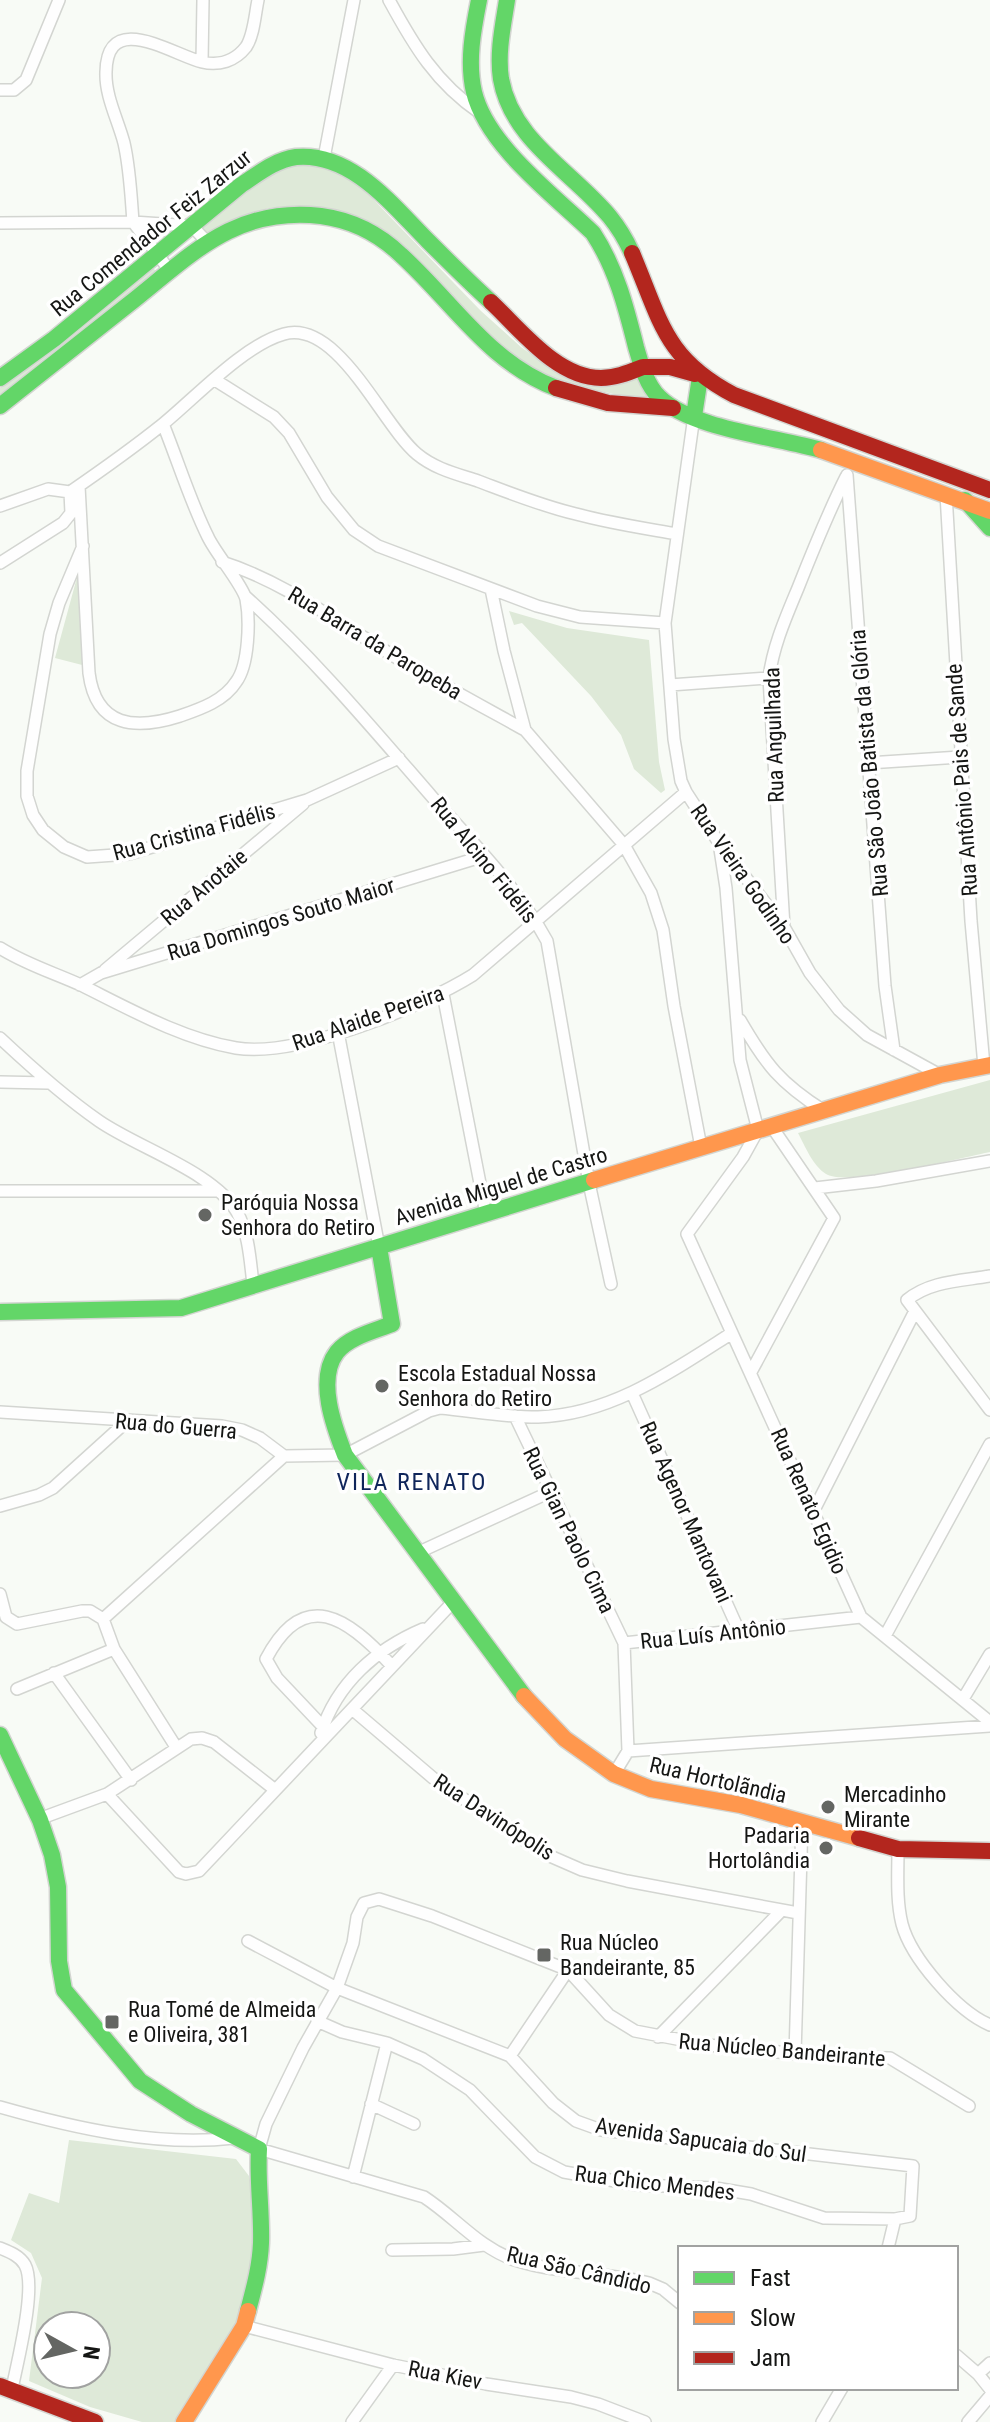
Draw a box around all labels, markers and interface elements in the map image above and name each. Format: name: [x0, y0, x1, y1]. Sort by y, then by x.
street label: Rua Comendador Feiz Zarzur: [46, 144, 256, 321]
street label: Rua Barra da Paropeba: [284, 581, 466, 705]
street label: Rua São João Batista da Glória: [845, 628, 893, 898]
street label: Rua Antônio Pais de Sande: [941, 663, 983, 897]
street label: Rua Anguilhada: [759, 667, 789, 803]
street label: Rua Alcino Fidélis: [426, 792, 542, 928]
street label: Rua Cristina Fidélis: [110, 798, 278, 866]
street label: Rua Vieira Godinho: [685, 799, 801, 949]
street label: Rua Anotaie: [156, 844, 252, 930]
street label: Rua Domingos Souto Maior: [164, 872, 398, 965]
street label: Rua Alaide Pereira: [289, 980, 447, 1056]
street label: Avenida Miguel de Castro: [392, 1142, 610, 1230]
place label: Paróquia Nossa Senhora do Retiro: [221, 1190, 375, 1240]
marker: Paróquia Nossa Senhora do Retiro: [196, 1206, 214, 1224]
place label: Escola Estadual Nossa Senhora do Retiro: [398, 1361, 596, 1411]
marker: Escola Estadual Nossa Senhora do Retiro: [373, 1377, 391, 1395]
street label: Rua do Guerra: [114, 1408, 238, 1444]
street label: Rua Agenor Mantovani: [635, 1418, 737, 1606]
street label: Rua Renato Egidio: [766, 1424, 852, 1578]
street label: Rua Gian Paolo Cima: [518, 1443, 620, 1617]
district label: VILA RENATO: [336, 1468, 488, 1496]
street label: Rua Luís Antônio: [639, 1614, 787, 1654]
street label: Rua Hortolãndia: [647, 1752, 789, 1808]
street label: Rua Davinópolis: [429, 1769, 559, 1865]
place label: Mercadinho Mirante: [844, 1782, 946, 1832]
marker: Mercadinho Mirante: [819, 1798, 837, 1816]
place label: Padaria Hortolândia: [708, 1823, 810, 1873]
marker: Padaria Hortolândia: [817, 1839, 835, 1857]
place label: Rua Núcleo Bandeirante, 85: [560, 1930, 695, 1980]
marker: Rua Núcleo Bandeirante, 85: [535, 1946, 553, 1964]
place label: Rua Tomé de Almeida e Oliveira, 381: [128, 1997, 316, 2047]
marker: Rua Tomé de Almeida e Oliveira, 381: [103, 2013, 121, 2031]
street label: Rua Núcleo Bandeirante: [678, 2029, 886, 2071]
street label: Avenida Sapucaia do Sul: [594, 2113, 808, 2167]
street label: Rua Chico Mendes: [573, 2161, 737, 2205]
street label: Rua São Cândido: [504, 2241, 654, 2299]
legend: [678, 2246, 958, 2390]
text: Fast: [750, 2264, 791, 2292]
text: Slow: [750, 2304, 796, 2332]
north arrow: [32, 2310, 112, 2390]
text: N: [78, 2344, 105, 2361]
text: Jam: [750, 2344, 791, 2372]
street label: Rua Kiev: [406, 2356, 484, 2394]

